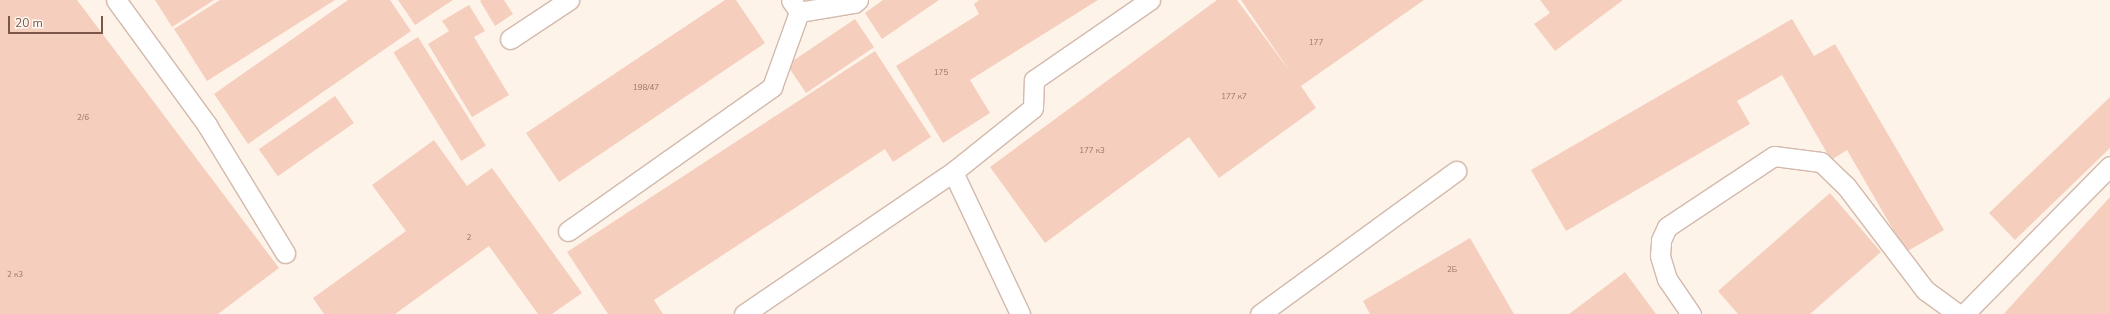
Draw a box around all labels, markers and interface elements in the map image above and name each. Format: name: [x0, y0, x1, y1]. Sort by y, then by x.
scale bar: [10, 8, 105, 34]
text: 20 m: [15, 15, 43, 31]
house number: 177: [1309, 38, 1323, 48]
house number: 175: [934, 68, 948, 78]
house number: 198/47: [633, 83, 659, 93]
house number: 177 к7: [1221, 92, 1247, 102]
house number: 2/6: [77, 113, 89, 123]
house number: 177 к3: [1079, 146, 1105, 156]
house number: 2: [467, 233, 471, 243]
house number: 2Б: [1447, 265, 1457, 275]
house number: 2 к3: [7, 270, 23, 280]

